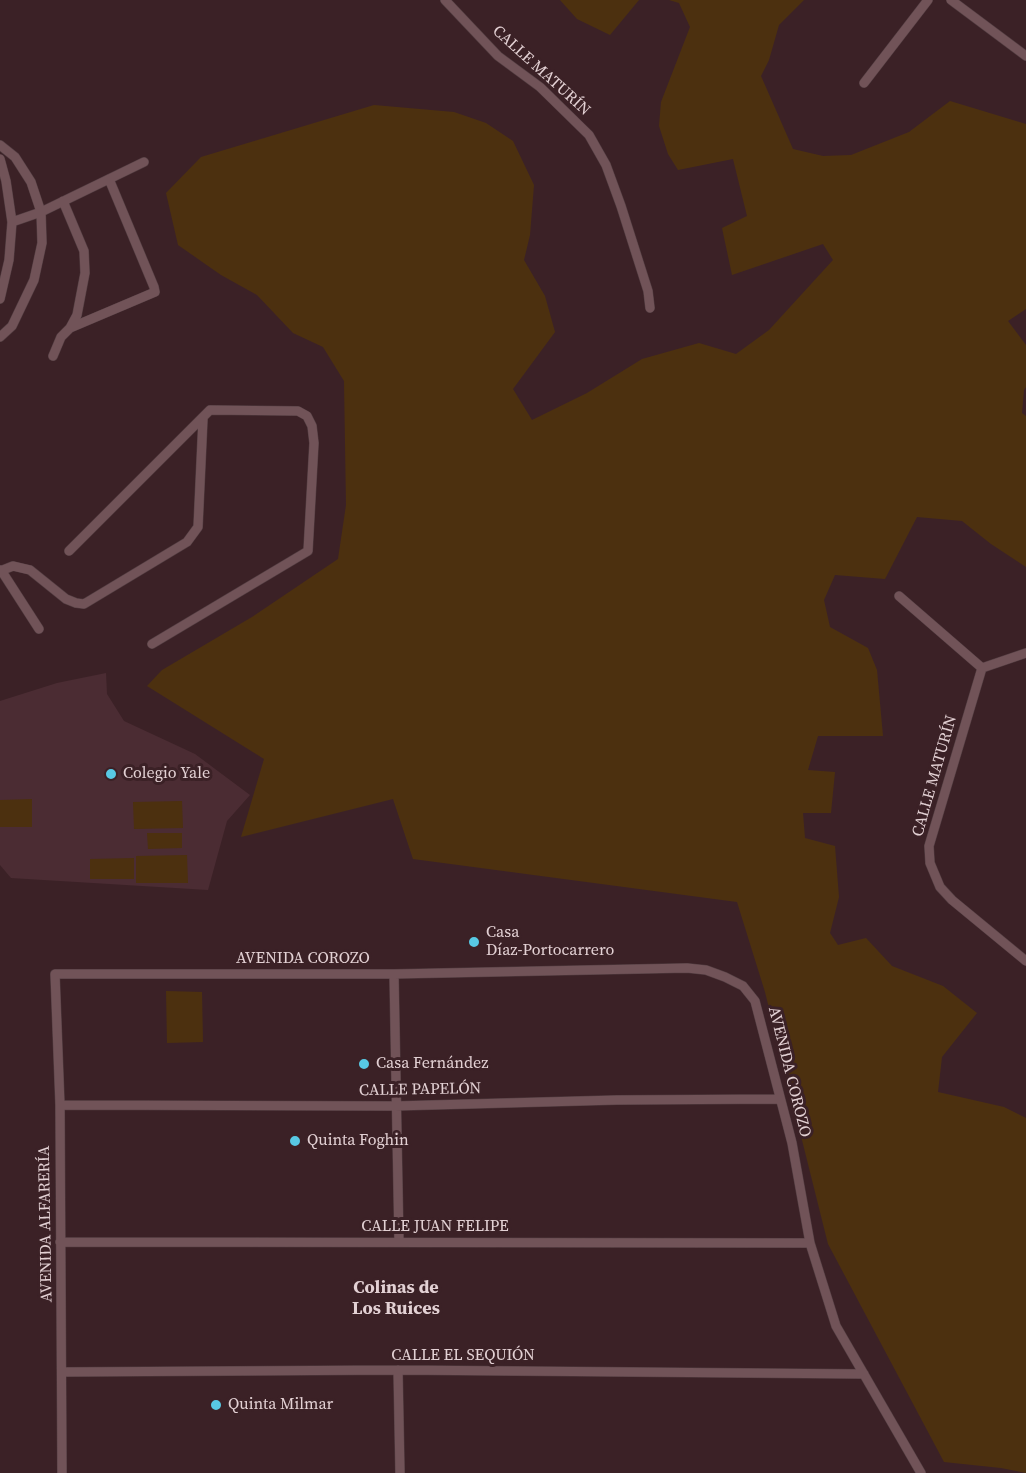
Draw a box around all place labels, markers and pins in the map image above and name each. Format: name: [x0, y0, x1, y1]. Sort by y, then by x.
place label: Colegio Yale: [123, 764, 210, 784]
marker: Colegio Yale: [104, 767, 118, 781]
place label: Casa Díaz-Portocarrero: [486, 923, 614, 961]
marker: Casa Díaz-Portocarrero: [467, 935, 481, 949]
place label: Casa Fernández: [376, 1054, 489, 1074]
marker: Casa Fernández: [357, 1057, 371, 1071]
place label: Quinta Foghin: [307, 1131, 409, 1151]
marker: Quinta Foghin: [288, 1134, 302, 1148]
place label: Quinta Milmar: [228, 1395, 333, 1415]
marker: Quinta Milmar: [209, 1398, 223, 1412]

